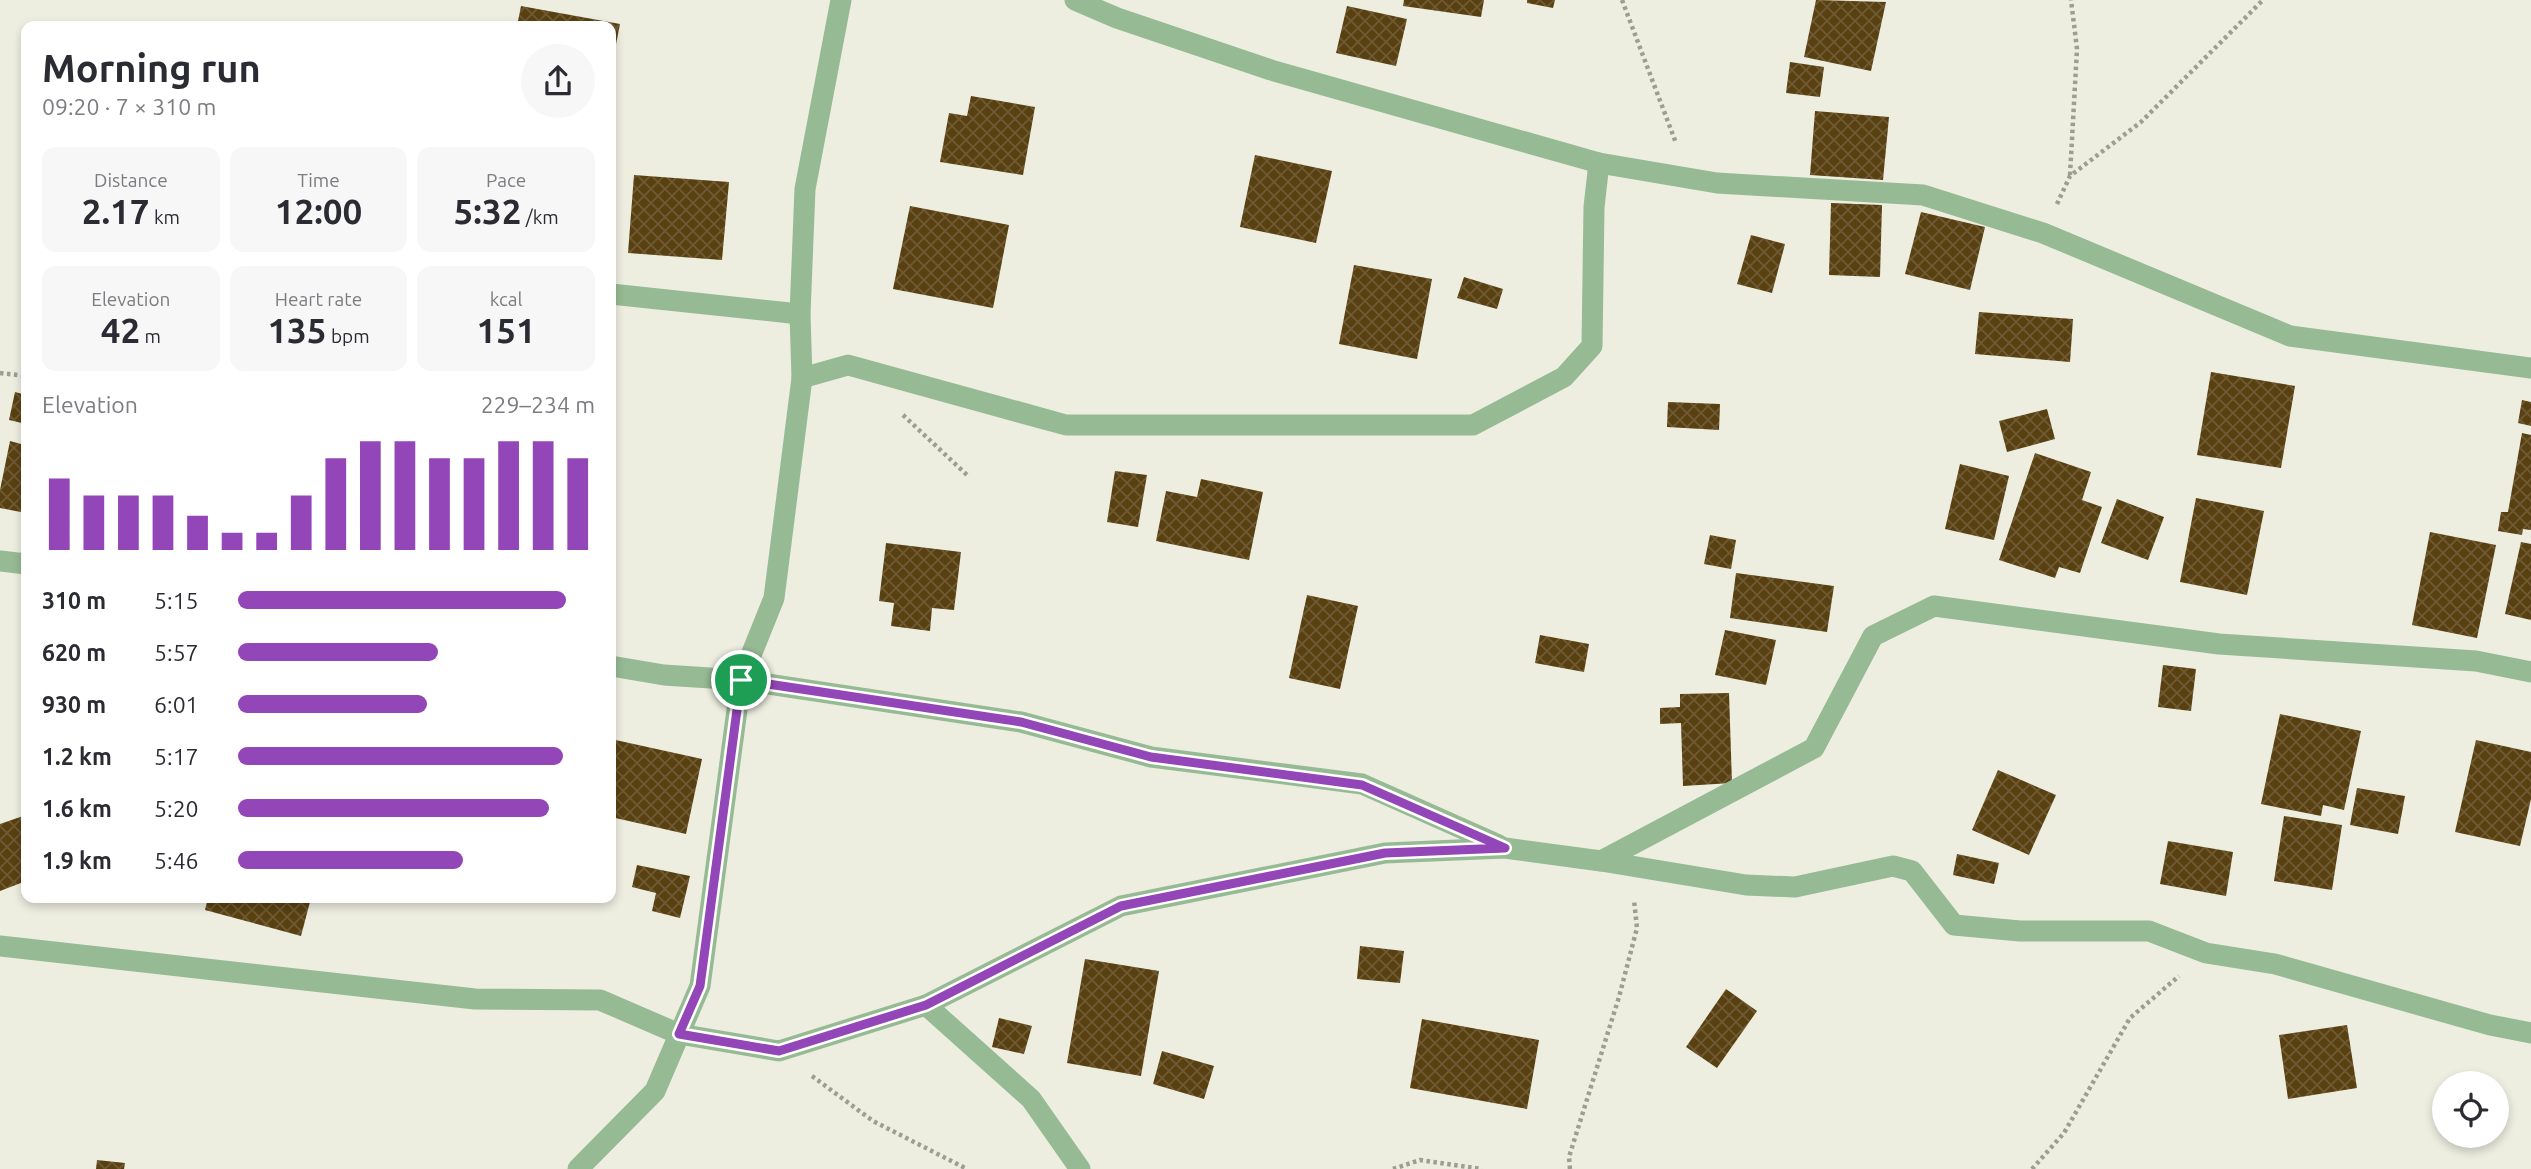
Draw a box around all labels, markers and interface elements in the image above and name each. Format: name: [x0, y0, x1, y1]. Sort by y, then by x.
button: share: [521, 44, 595, 118]
text: Morning run: [42, 47, 261, 89]
text: 09:20 · 7 × 310 m: [42, 94, 216, 119]
text: Distance: [94, 169, 168, 191]
text: Time: [297, 169, 340, 191]
text: Pace: [486, 169, 526, 191]
text: 2.17: [82, 191, 150, 231]
text: 12:00: [275, 191, 362, 231]
text: 5:32: [454, 191, 521, 231]
text: km: [150, 206, 180, 228]
text: /km: [521, 206, 559, 228]
text: Elevation: [91, 288, 170, 310]
text: Heart rate: [275, 288, 362, 310]
text: kcal: [490, 288, 523, 310]
text: 42: [101, 310, 140, 350]
text: 135: [267, 310, 327, 350]
text: 151: [477, 310, 536, 350]
text: m: [140, 325, 161, 347]
text: bpm: [327, 325, 370, 347]
text: Elevation: [42, 392, 138, 417]
text: 229–234 m: [481, 392, 595, 417]
text: 310 m: [42, 588, 106, 613]
text: 5:15: [154, 588, 199, 613]
text: 620 m: [42, 640, 106, 665]
text: 5:57: [154, 640, 199, 665]
pin: [711, 650, 771, 710]
icon: arrive: [722, 661, 760, 699]
text: 930 m: [42, 692, 106, 717]
text: 6:01: [154, 692, 199, 717]
text: 1.2 km: [42, 744, 112, 769]
text: 5:17: [154, 744, 199, 769]
text: 1.6 km: [42, 796, 112, 821]
text: 5:20: [154, 796, 199, 821]
text: 1.9 km: [42, 848, 112, 873]
text: 5:46: [154, 848, 199, 873]
map controls: [2432, 1071, 2509, 1148]
button: locate: [2432, 1071, 2509, 1148]

